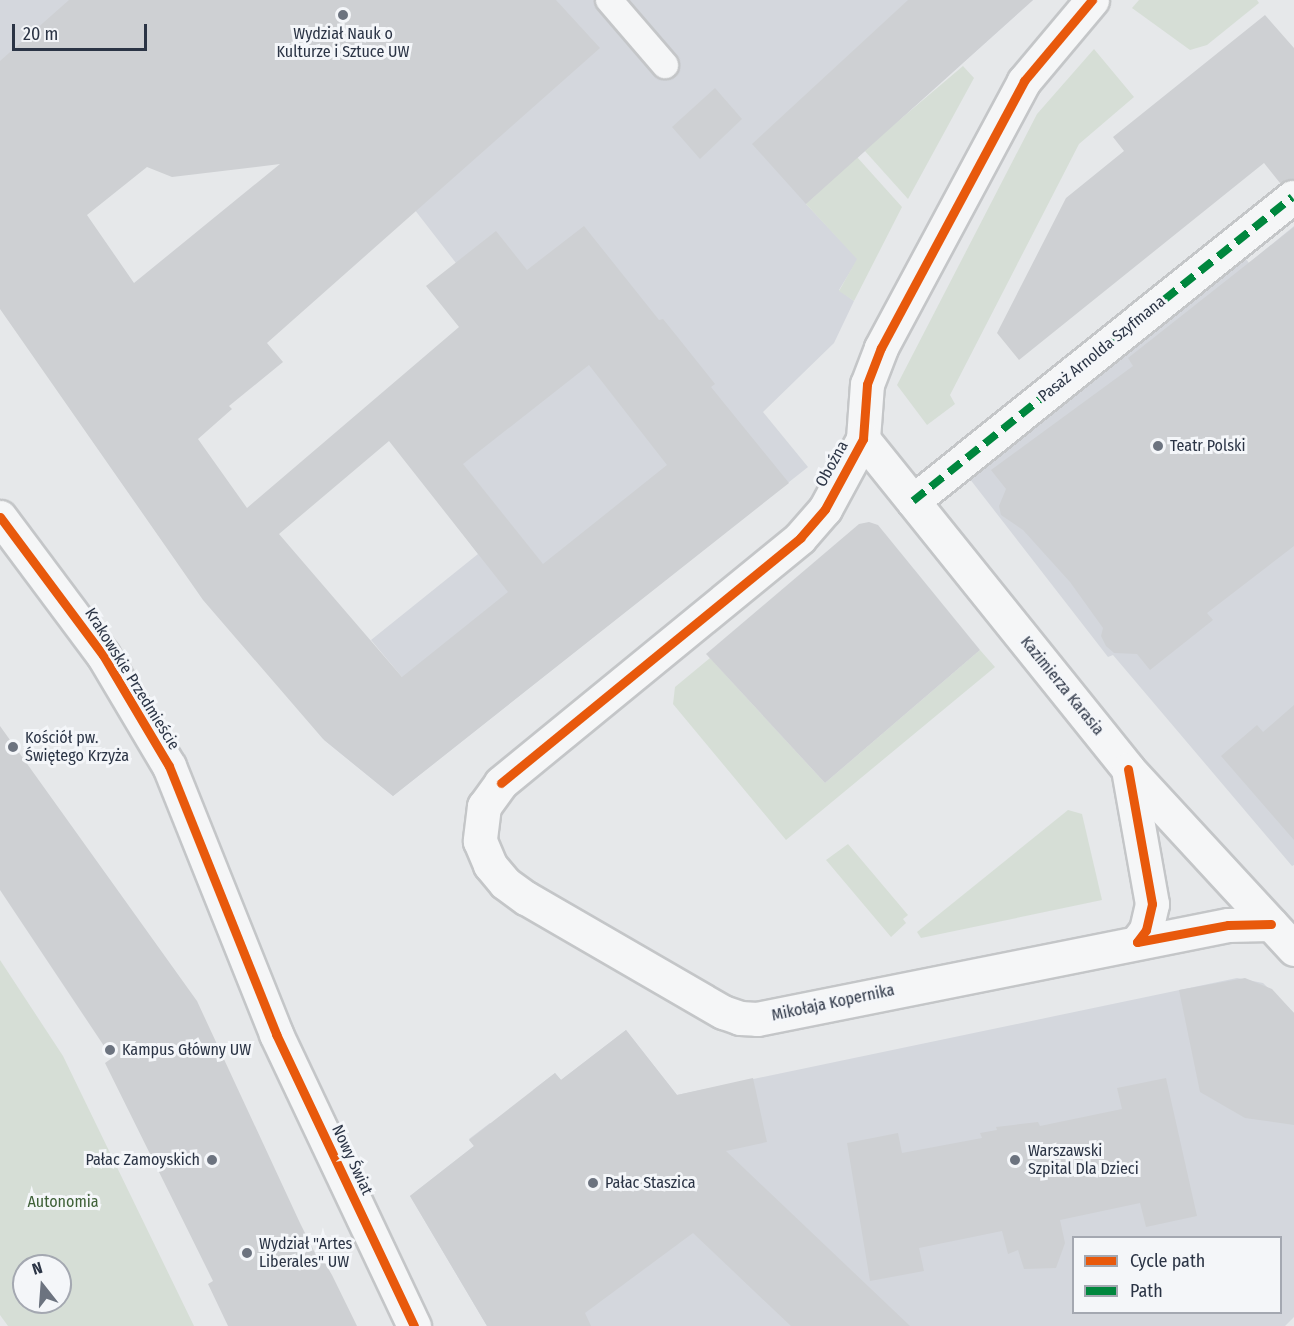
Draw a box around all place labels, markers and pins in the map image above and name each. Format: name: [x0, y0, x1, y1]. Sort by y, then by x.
marker: Wydział Nauk o Kulturze i Sztuce UW: [336, 8, 350, 22]
place label: Wydział Nauk o Kulturze i Sztuce UW: [277, 24, 409, 62]
place label: Teatr Polski: [1170, 436, 1246, 456]
marker: Teatr Polski: [1151, 439, 1165, 453]
place label: Kościół pw. Świętego Krzyża: [25, 728, 129, 766]
marker: Kościół pw. Świętego Krzyża: [6, 740, 20, 754]
place label: Kampus Główny UW: [122, 1040, 251, 1060]
marker: Kampus Główny UW: [103, 1043, 117, 1057]
place label: Warszawski Szpital Dla Dzieci: [1028, 1141, 1139, 1179]
place label: Pałac Zamoyskich: [85, 1150, 200, 1170]
marker: Warszawski Szpital Dla Dzieci: [1006, 1151, 1024, 1169]
marker: Pałac Zamoyskich: [205, 1153, 219, 1167]
place label: Pałac Staszica: [605, 1173, 696, 1193]
marker: Pałac Staszica: [586, 1176, 600, 1190]
place label: Wydział "Artes Liberales" UW: [259, 1234, 352, 1272]
marker: Wydział "Artes Liberales" UW: [240, 1246, 254, 1260]

